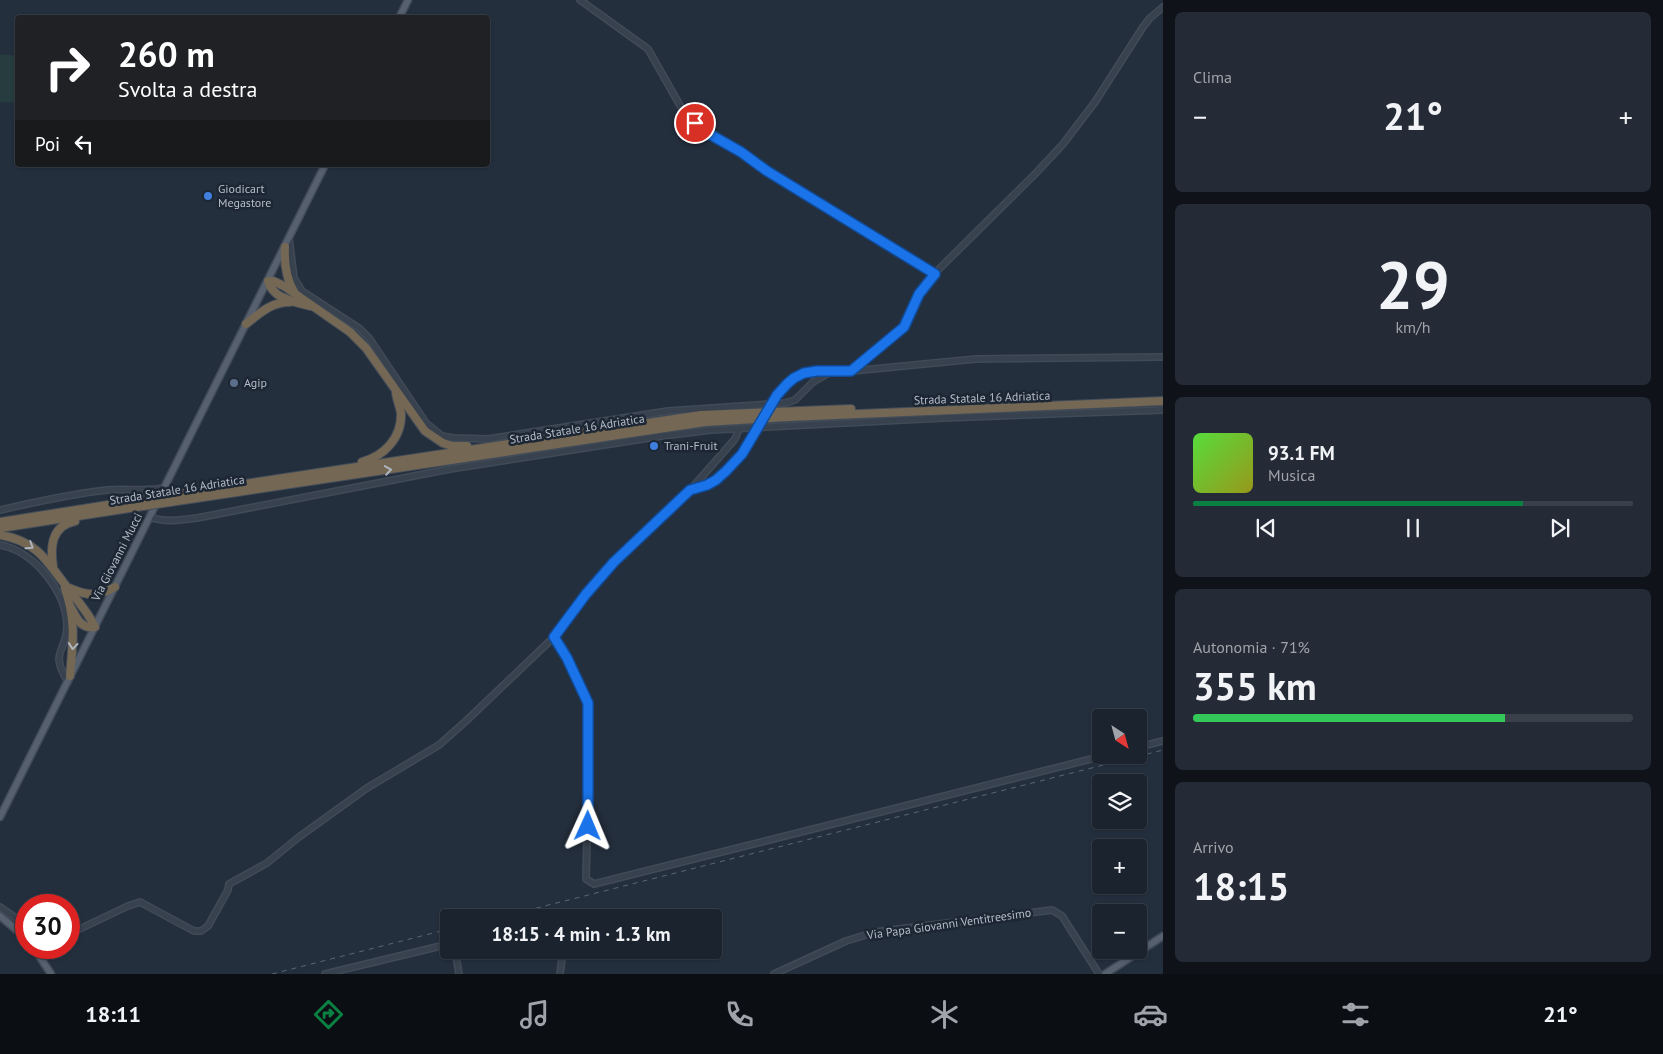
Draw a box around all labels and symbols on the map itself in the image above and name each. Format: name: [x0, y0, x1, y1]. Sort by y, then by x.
pin: [674, 102, 716, 144]
place label: Giodicart Megastore: [218, 181, 271, 210]
marker: Giodicart Megastore: [202, 190, 214, 202]
place label: Agip: [244, 375, 267, 390]
marker: Agip: [228, 377, 240, 389]
street label: Strada Statale 16 Adriatica: [913, 388, 1051, 407]
street label: Strada Statale 16 Adriatica: [508, 410, 646, 447]
place label: Trani-Fruit: [664, 438, 718, 453]
marker: Trani-Fruit: [648, 440, 660, 452]
one-way arrow: [383, 465, 392, 475]
street label: Strada Statale 16 Adriatica: [108, 471, 246, 508]
street label: Via Giovanni Mucci: [87, 510, 145, 604]
one-way arrow: [24, 540, 33, 549]
one-way arrow: [68, 642, 79, 650]
north arrow: [1092, 709, 1148, 764]
position arrow: [561, 799, 613, 851]
speed limit sign: 30: [15, 894, 80, 959]
street label: Via Papa Giovanni Ventitreesimo: [865, 905, 1032, 943]

